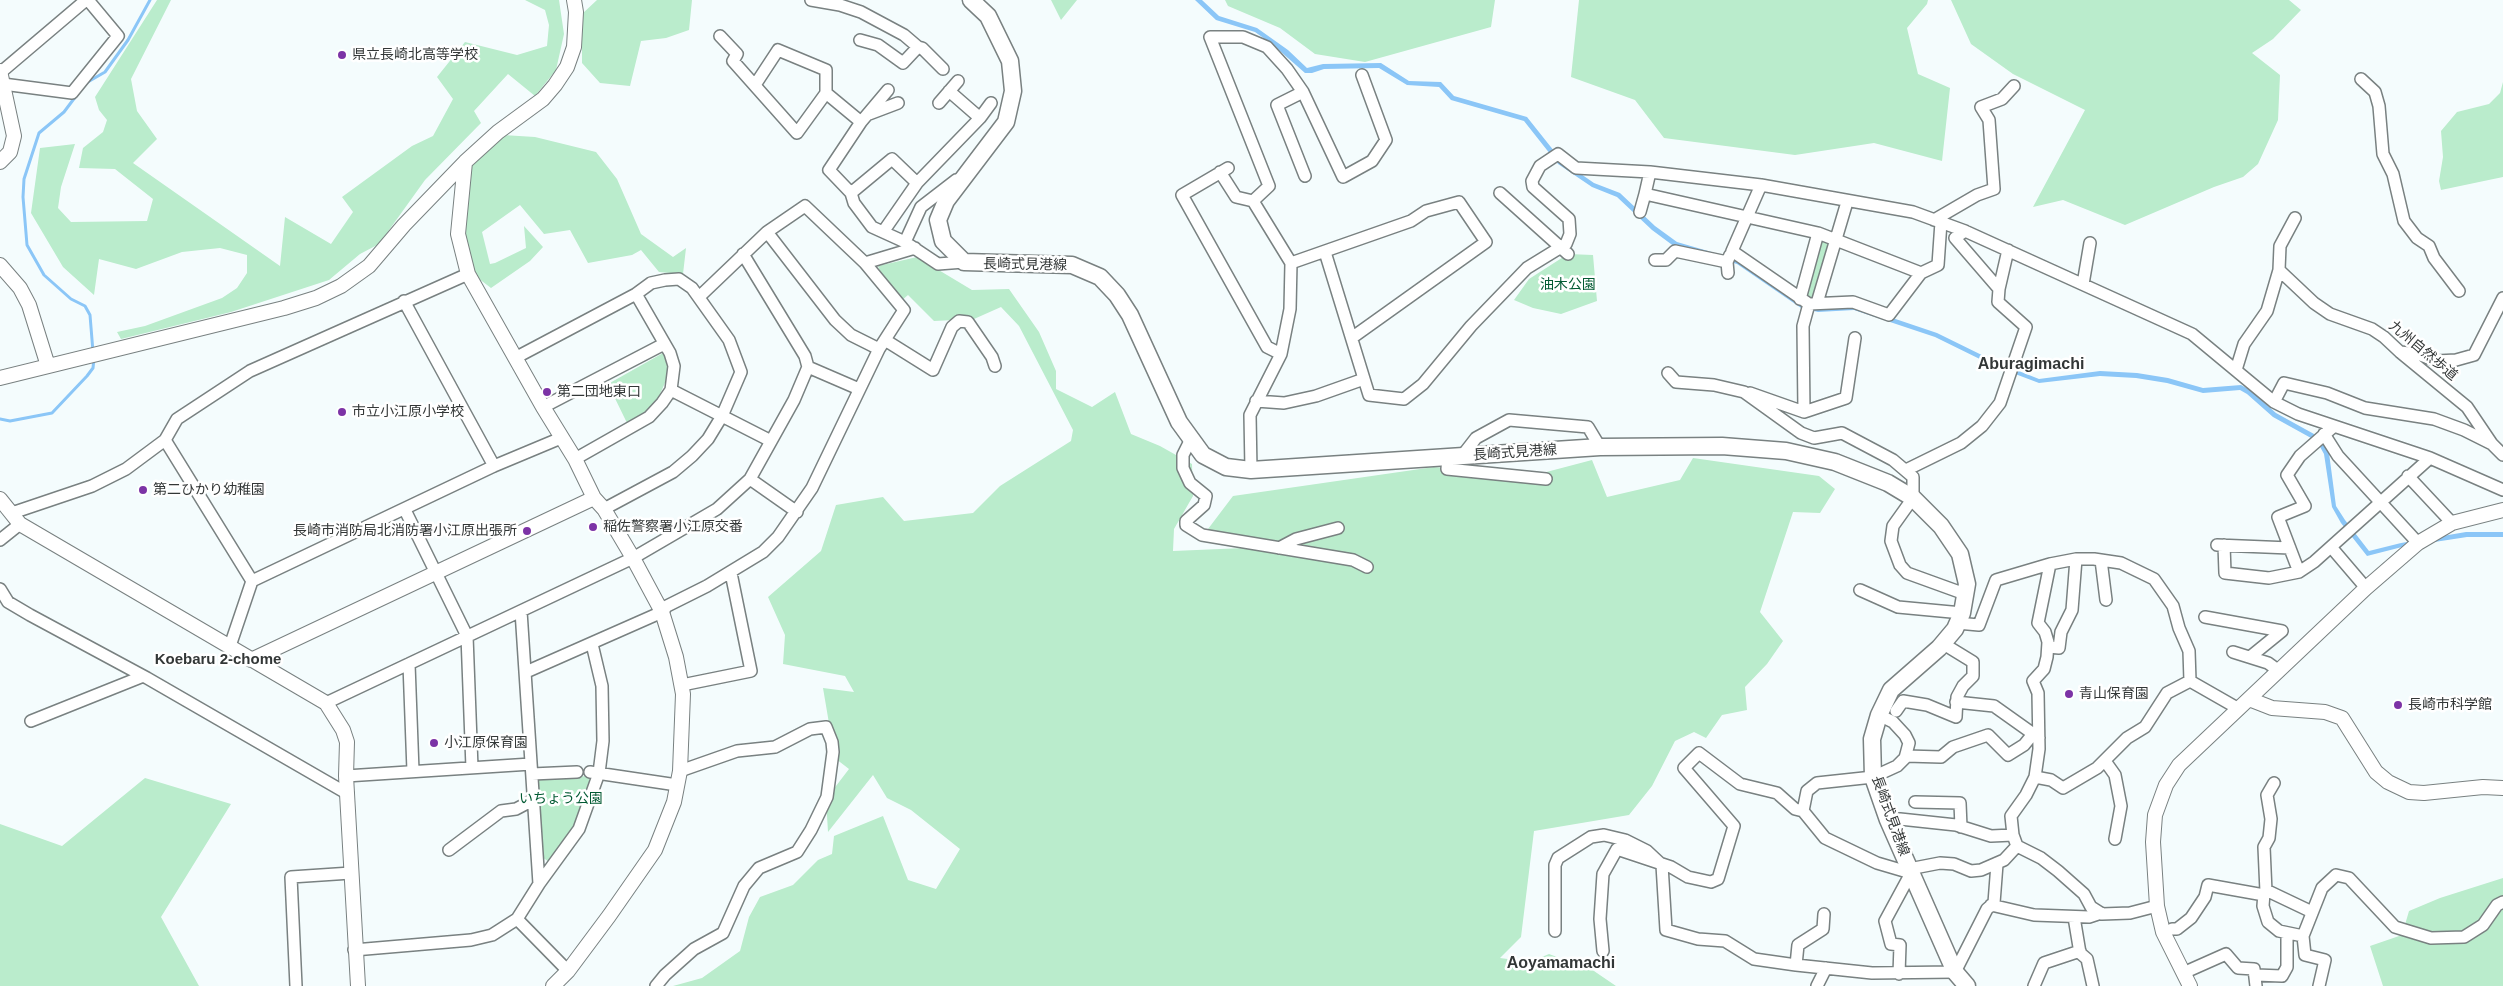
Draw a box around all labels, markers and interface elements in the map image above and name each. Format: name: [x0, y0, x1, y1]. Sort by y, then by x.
place label: 県立長崎北高等学校: [352, 47, 478, 63]
marker: 県立長崎北高等学校: [336, 49, 348, 61]
street label: 長崎式見港線: [983, 256, 1067, 274]
park label: 油木公園: [1540, 277, 1596, 293]
street label: 九州自然歩道: [2385, 318, 2461, 384]
district label: Aburagimachi: [1978, 355, 2084, 375]
place label: 第二団地東口: [557, 384, 641, 400]
marker: 第二団地東口: [541, 386, 553, 398]
place label: 市立小江原小学校: [352, 404, 464, 420]
marker: 市立小江原小学校: [336, 406, 348, 418]
street label: 長崎式見港線: [1473, 442, 1557, 464]
place label: 第二ひかり幼稚園: [153, 482, 265, 498]
marker: 第二ひかり幼稚園: [137, 484, 149, 496]
place label: 稲佐警察署小江原交番: [603, 519, 743, 535]
marker: 稲佐警察署小江原交番: [587, 521, 599, 533]
place label: 長崎市消防局北消防署小江原出張所: [293, 523, 517, 539]
marker: 長崎市消防局北消防署小江原出張所: [521, 525, 533, 537]
district label: Koebaru 2-chome: [155, 651, 281, 669]
place label: 青山保育園: [2079, 686, 2149, 702]
marker: 青山保育園: [2063, 688, 2075, 700]
place label: 長崎市科学館: [2408, 697, 2492, 713]
marker: 長崎市科学館: [2392, 699, 2404, 711]
place label: 小江原保育園: [444, 735, 528, 751]
marker: 小江原保育園: [428, 737, 440, 749]
street label: 長崎式見港線: [1868, 774, 1912, 858]
park label: いちょう公園: [519, 791, 603, 807]
district label: Aoyamamachi: [1507, 954, 1615, 974]

